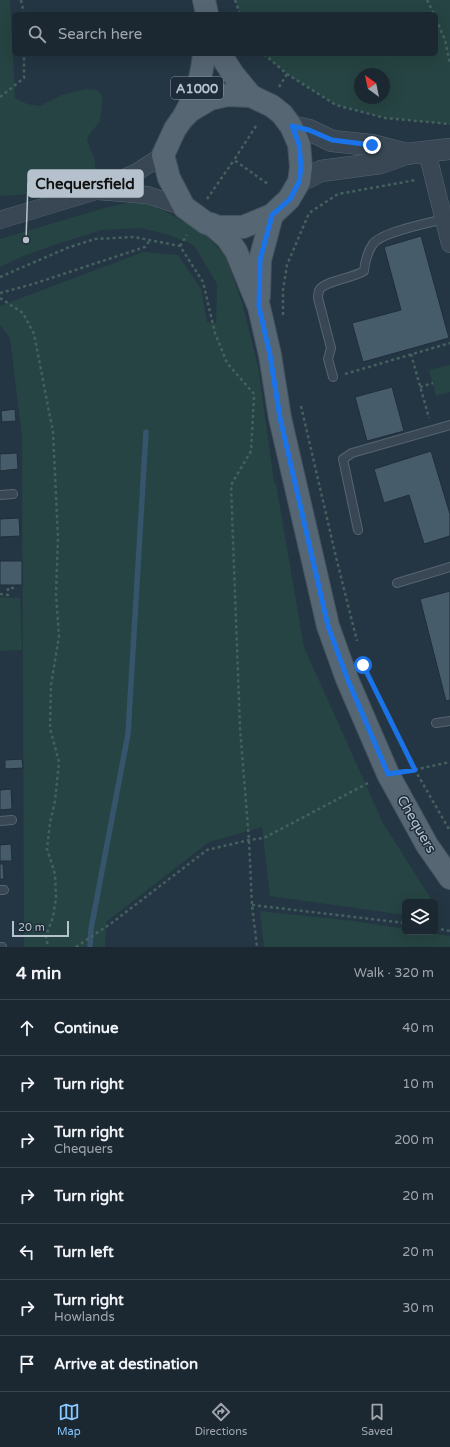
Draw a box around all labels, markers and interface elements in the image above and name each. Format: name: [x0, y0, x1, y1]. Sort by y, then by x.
search box: [12, 12, 438, 56]
icon: search: [26, 23, 48, 45]
text: Search here: [58, 25, 142, 43]
north arrow: [354, 68, 390, 104]
road number: A1000: [171, 77, 223, 99]
route end: [363, 136, 381, 154]
callout: Chequersfield: [28, 170, 143, 197]
text: Chequersfield: [35, 175, 135, 194]
route start: [354, 656, 372, 674]
street label: Chequers: [393, 792, 440, 856]
map controls: [402, 899, 438, 935]
button: layers: [402, 899, 438, 935]
scale bar: [12, 919, 69, 938]
text: 20 m: [18, 921, 45, 934]
text: 4 min: [16, 963, 61, 984]
text: Walk · 320 m: [354, 965, 434, 981]
icon: ahead: [16, 1017, 38, 1039]
text: Continue: [54, 1019, 118, 1037]
text: 40 m: [402, 1020, 434, 1036]
icon: right: [16, 1073, 38, 1095]
text: Turn right: [54, 1075, 124, 1093]
text: 10 m: [402, 1076, 434, 1092]
text: Turn right: [54, 1123, 124, 1141]
icon: right: [16, 1129, 38, 1151]
text: 200 m: [394, 1132, 434, 1148]
text: Chequers: [54, 1141, 113, 1157]
icon: right: [16, 1185, 38, 1207]
text: Turn right: [54, 1187, 124, 1205]
text: 20 m: [402, 1188, 434, 1204]
icon: left: [16, 1241, 38, 1263]
text: Turn left: [54, 1243, 114, 1261]
text: 20 m: [402, 1244, 434, 1260]
text: Turn right: [54, 1291, 124, 1309]
icon: right: [16, 1297, 38, 1319]
text: 30 m: [402, 1300, 434, 1316]
text: Howlands: [54, 1309, 115, 1325]
icon: arrive: [16, 1353, 38, 1375]
text: Arrive at destination: [54, 1355, 198, 1373]
tab: Map: [57, 1401, 81, 1438]
tab: Directions: [195, 1401, 247, 1438]
tab: Saved: [361, 1401, 393, 1438]

